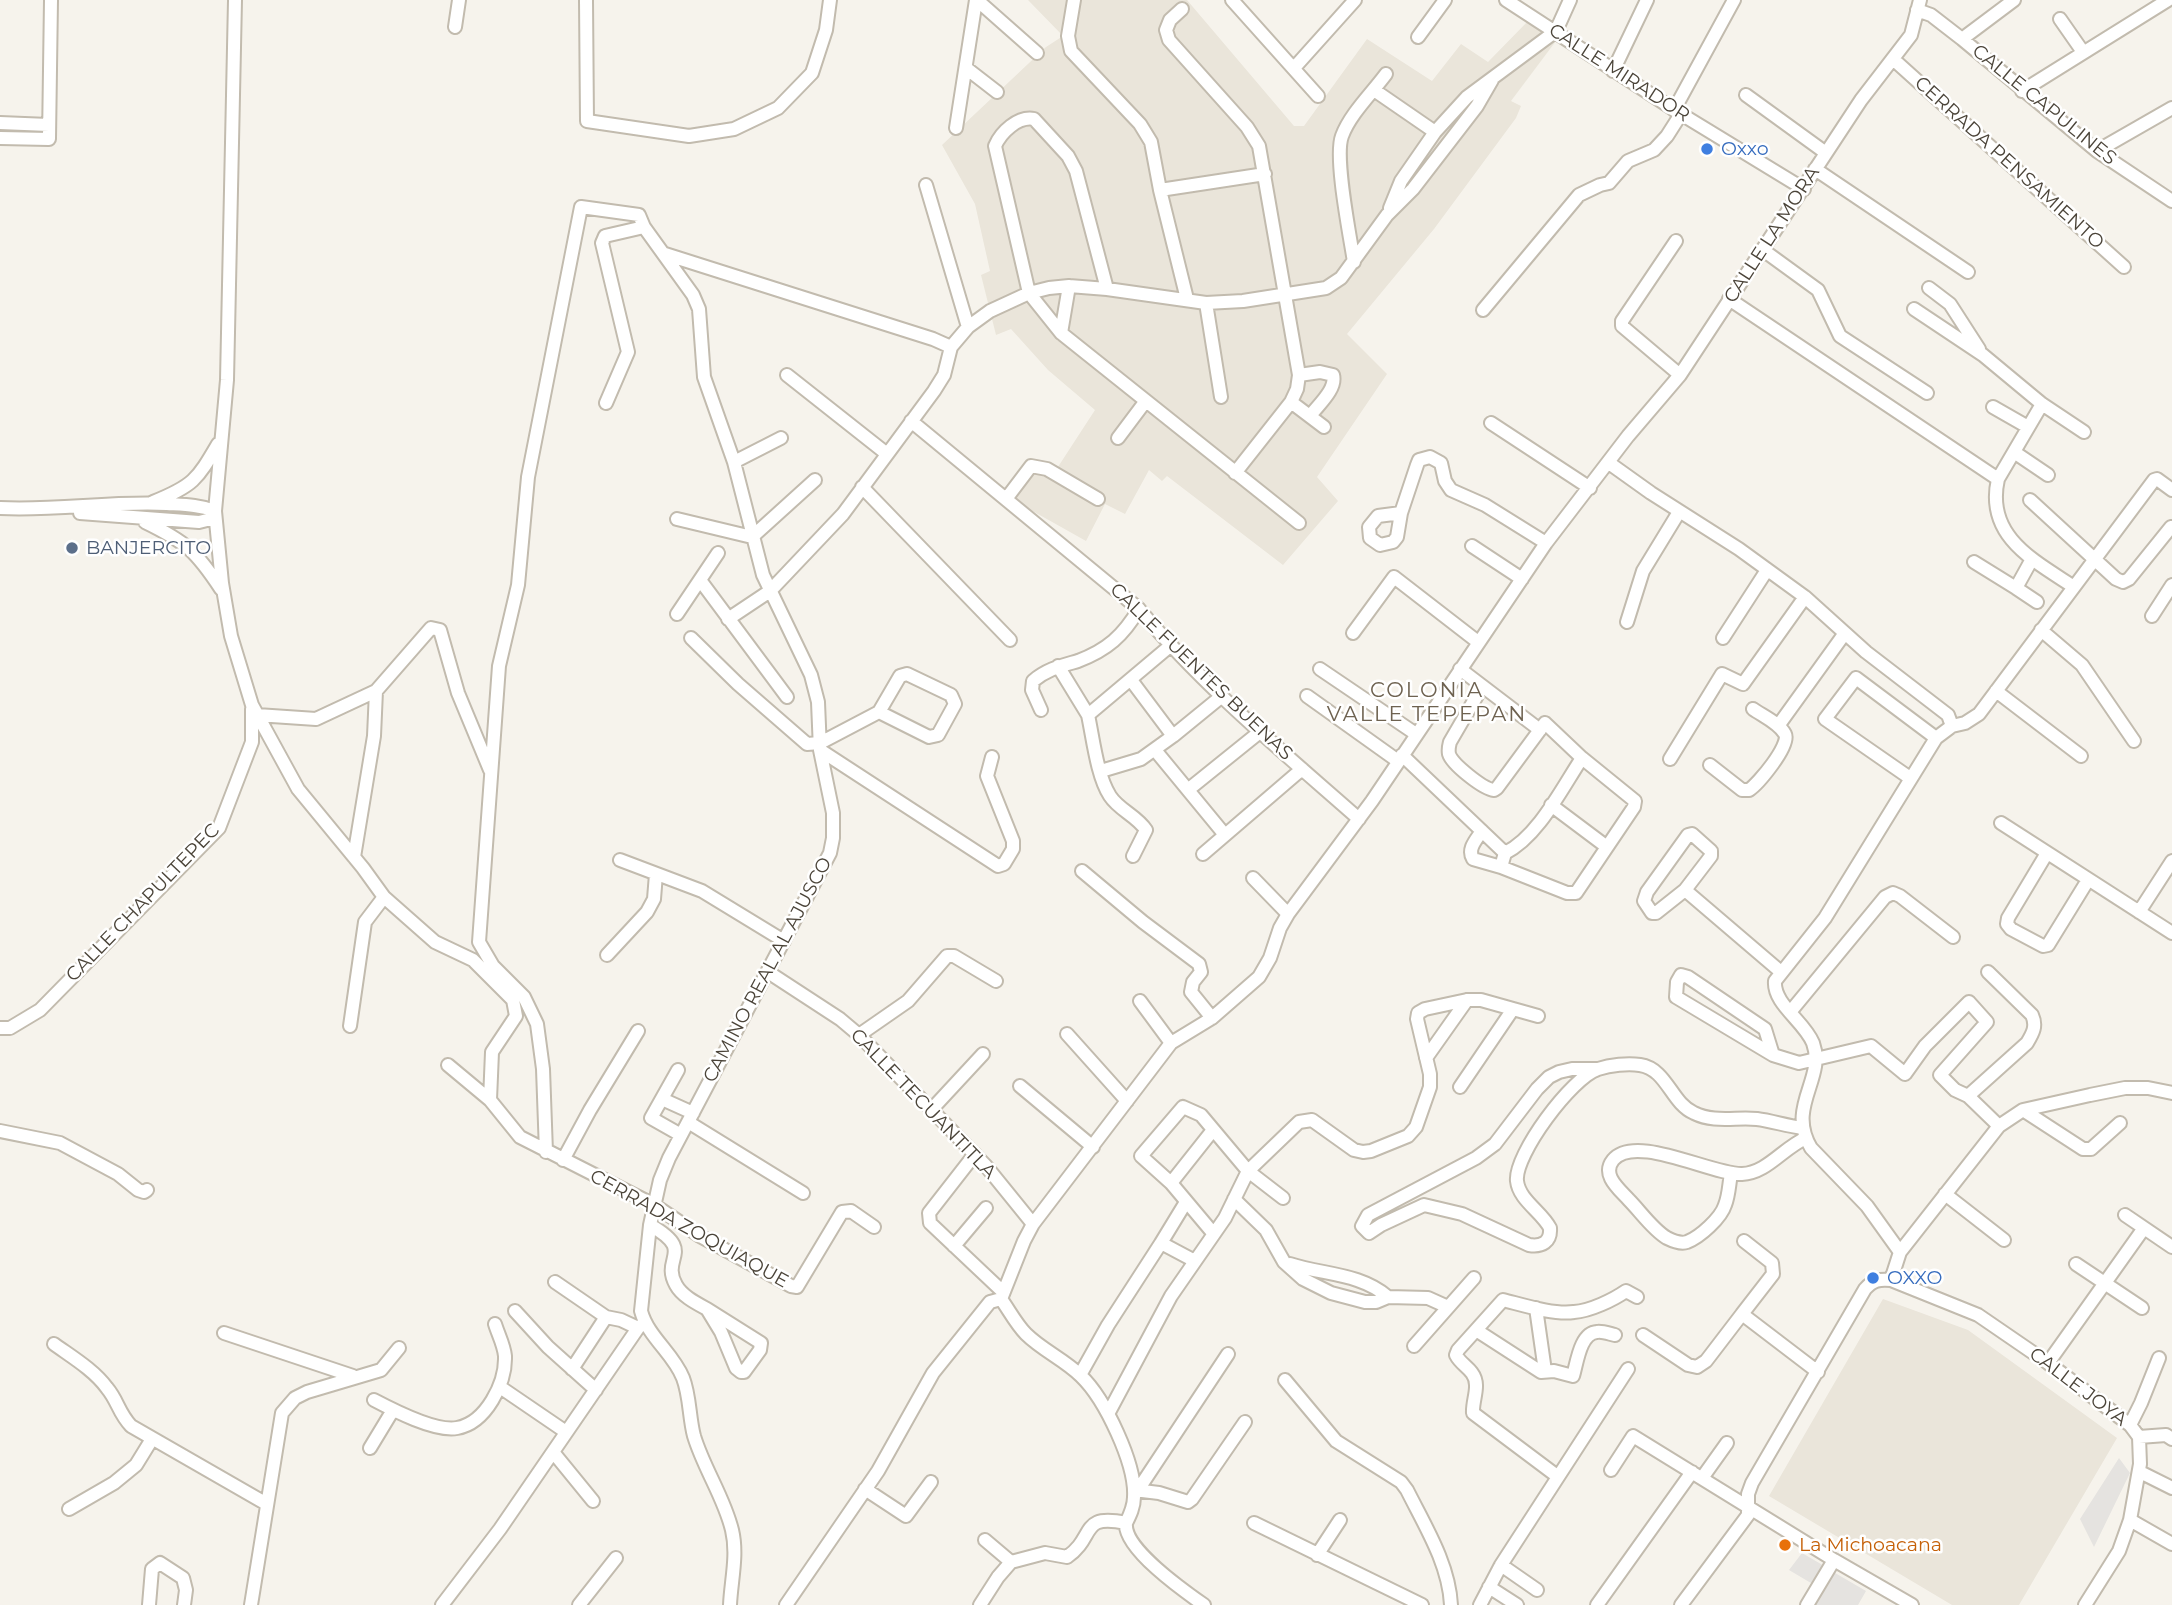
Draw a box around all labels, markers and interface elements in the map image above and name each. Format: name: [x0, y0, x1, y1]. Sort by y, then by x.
street label: CALLE MIRADOR: [1544, 19, 1694, 127]
street label: CALLE CAPULINES: [1967, 40, 2121, 170]
street label: CERRADA PENSAMIENTO: [1910, 72, 2108, 254]
place label: Oxxo: [1721, 138, 1769, 160]
marker: Oxxo: [1699, 141, 1715, 157]
street label: CALLE LA MORA: [1719, 163, 1825, 307]
place label: BANJERCITO: [86, 537, 211, 559]
marker: BANJERCITO: [64, 540, 80, 556]
street label: CALLE FUENTES BUENAS: [1105, 579, 1297, 765]
district label: COLONIA VALLE TEPEPAN: [1328, 678, 1526, 728]
street label: CALLE CHAPULTEPEC: [62, 819, 224, 987]
street label: CAMINO REAL AL AJUSCO: [699, 853, 837, 1087]
street label: CALLE TECUANTITLA: [845, 1024, 1001, 1184]
street label: CERRADA ZOQUIAQUE: [586, 1165, 792, 1293]
place label: OXXO: [1887, 1267, 1942, 1289]
marker: OXXO: [1865, 1270, 1881, 1286]
street label: CALLE JOYA: [2025, 1343, 2131, 1431]
place label: La Michoacana: [1799, 1534, 1942, 1556]
marker: La Michoacana: [1777, 1537, 1793, 1553]

